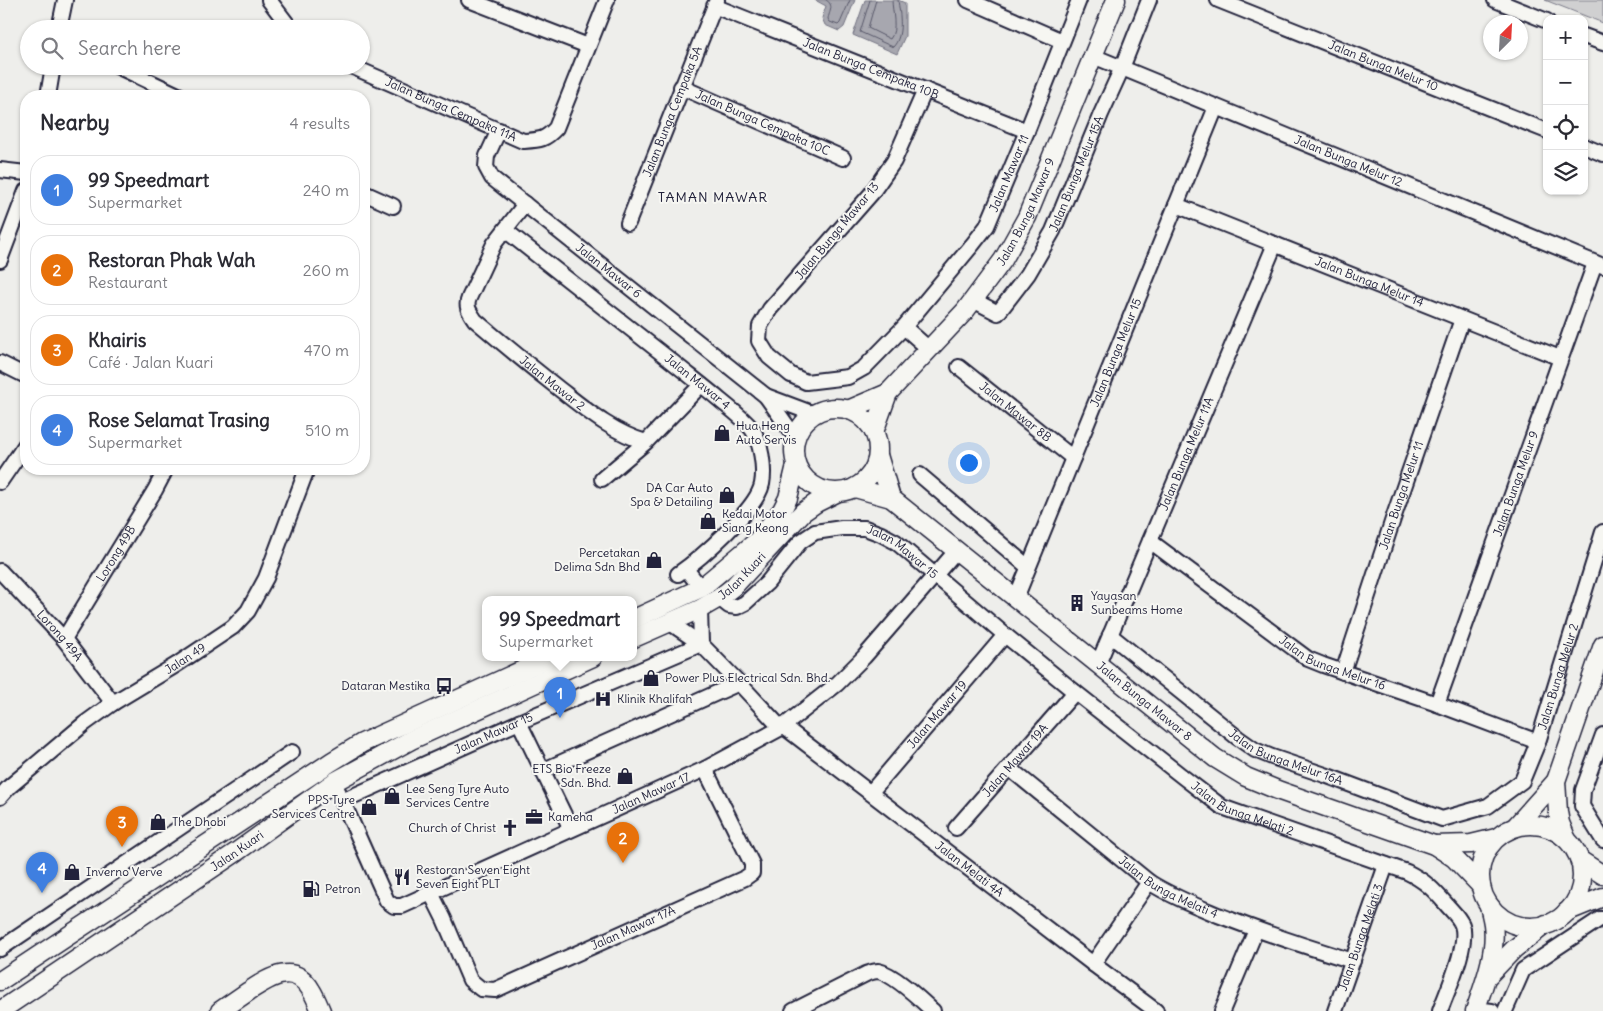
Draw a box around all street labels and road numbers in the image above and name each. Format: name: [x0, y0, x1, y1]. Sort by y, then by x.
street label: Jalan Bunga Cempaka 10B: [801, 34, 941, 102]
street label: Jalan Bunga Melur 10: [1326, 37, 1441, 94]
street label: Jalan Bunga Cempaka 5A: [639, 44, 705, 179]
street label: Jalan Bunga Cempaka 11A: [383, 74, 519, 144]
street label: Jalan Bunga Cempaka 10C: [693, 86, 832, 158]
street label: Jalan Bunga Melur 15A: [1046, 113, 1107, 234]
street label: Jalan Mawar 11: [986, 132, 1032, 214]
street label: Jalan Bunga Melur 12: [1292, 132, 1405, 190]
street label: Jalan Bunga Mawar 9: [993, 155, 1058, 269]
street label: Jalan Bunga Mawar 13: [791, 179, 882, 282]
street label: Jalan Mawar 6: [573, 240, 645, 301]
street label: Jalan Bunga Melur 14: [1313, 253, 1426, 310]
street label: Jalan Bunga Melur 15: [1087, 296, 1144, 409]
street label: Jalan Mawar 4: [662, 351, 733, 412]
street label: Jalan Mawar 2: [517, 352, 589, 414]
street label: Jalan Mawar 8B: [977, 378, 1055, 445]
street label: Jalan Bunga Melur 11A: [1156, 395, 1217, 513]
street label: Jalan Bunga Melur 9: [1490, 429, 1541, 538]
street label: Jalan Bunga Melur 11: [1376, 439, 1426, 551]
street label: Jalan Mawar 15: [865, 521, 941, 582]
street label: Lorong 49B: [93, 523, 139, 584]
street label: Jalan Kuari: [715, 549, 769, 603]
street label: Lorong 49A: [34, 607, 86, 664]
street label: Jalan Bunga Melur 2: [1534, 621, 1581, 732]
street label: Jalan Bunga Melur 16: [1276, 632, 1388, 693]
street label: Jalan 49: [162, 639, 208, 677]
street label: Jalan Bunga Mawar 8: [1094, 658, 1195, 744]
street label: Jalan Mawar 19: [904, 677, 970, 751]
street label: Jalan Mawar 15: [452, 709, 535, 757]
street label: Jalan Mawar 19A: [979, 720, 1051, 800]
street label: Jalan Bunga Melur 16A: [1226, 725, 1345, 788]
street label: Jalan Mawar 17: [610, 769, 692, 817]
street label: Jalan Bunga Melati 2: [1188, 778, 1296, 839]
street label: Jalan Kuari: [208, 827, 266, 874]
street label: Jalan Melati 4A: [933, 838, 1007, 900]
street label: Jalan Bunga Melati 4: [1116, 852, 1220, 921]
street label: Jalan Bunga Melati 3: [1335, 881, 1386, 993]
street label: Jalan Mawar 17A: [588, 902, 678, 953]

